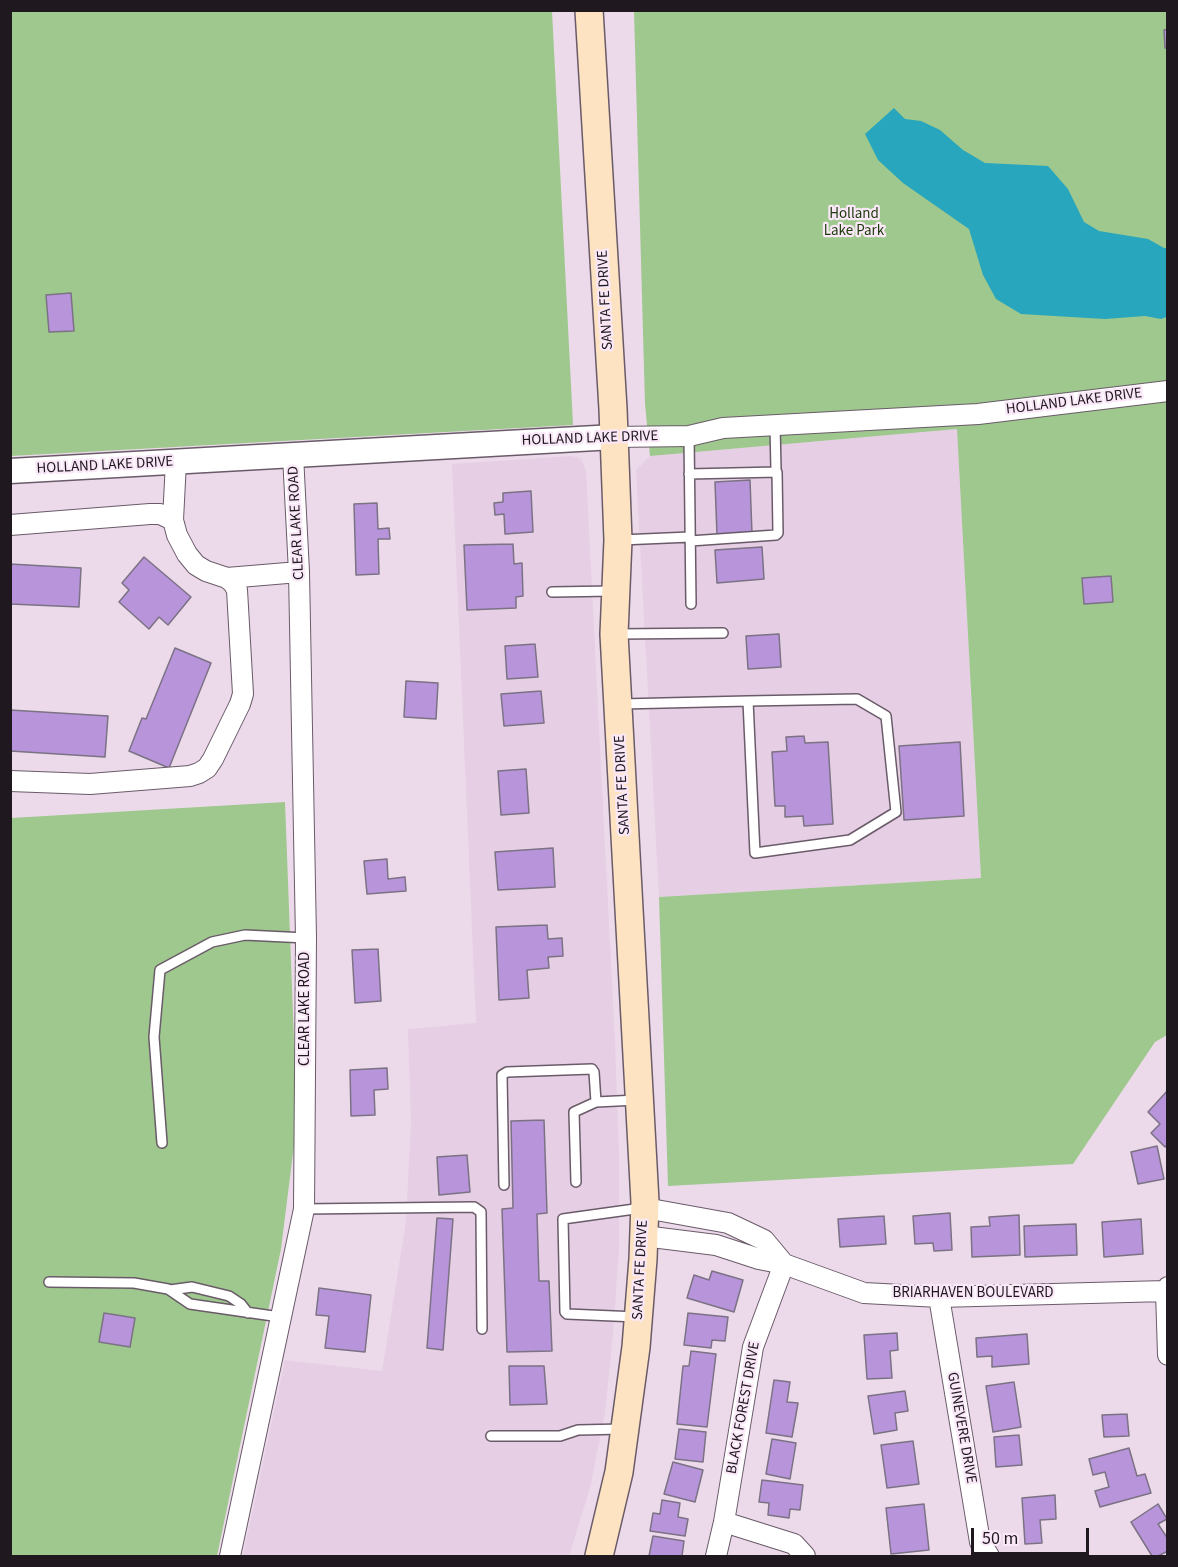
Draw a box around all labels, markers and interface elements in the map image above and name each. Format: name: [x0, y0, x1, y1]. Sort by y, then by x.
park label: Holland Lake Park: [824, 206, 884, 241]
street label: SANTA FE DRIVE: [594, 250, 618, 350]
street label: HOLLAND LAKE DRIVE: [1005, 385, 1143, 419]
street label: HOLLAND LAKE DRIVE: [521, 428, 659, 450]
street label: HOLLAND LAKE DRIVE: [36, 453, 174, 479]
street label: CLEAR LAKE ROAD: [285, 465, 309, 581]
street label: SANTA FE DRIVE: [611, 735, 635, 835]
street label: CLEAR LAKE ROAD: [297, 952, 315, 1066]
street label: SANTA FE DRIVE: [629, 1220, 653, 1320]
street label: BRIARHAVEN BOULEVARD: [892, 1285, 1054, 1303]
street label: BLACK FOREST DRIVE: [723, 1340, 765, 1476]
street label: GUINEVERE DRIVE: [942, 1371, 980, 1485]
scale bar: [974, 1516, 1092, 1554]
text: 50 m: [982, 1526, 1018, 1551]

